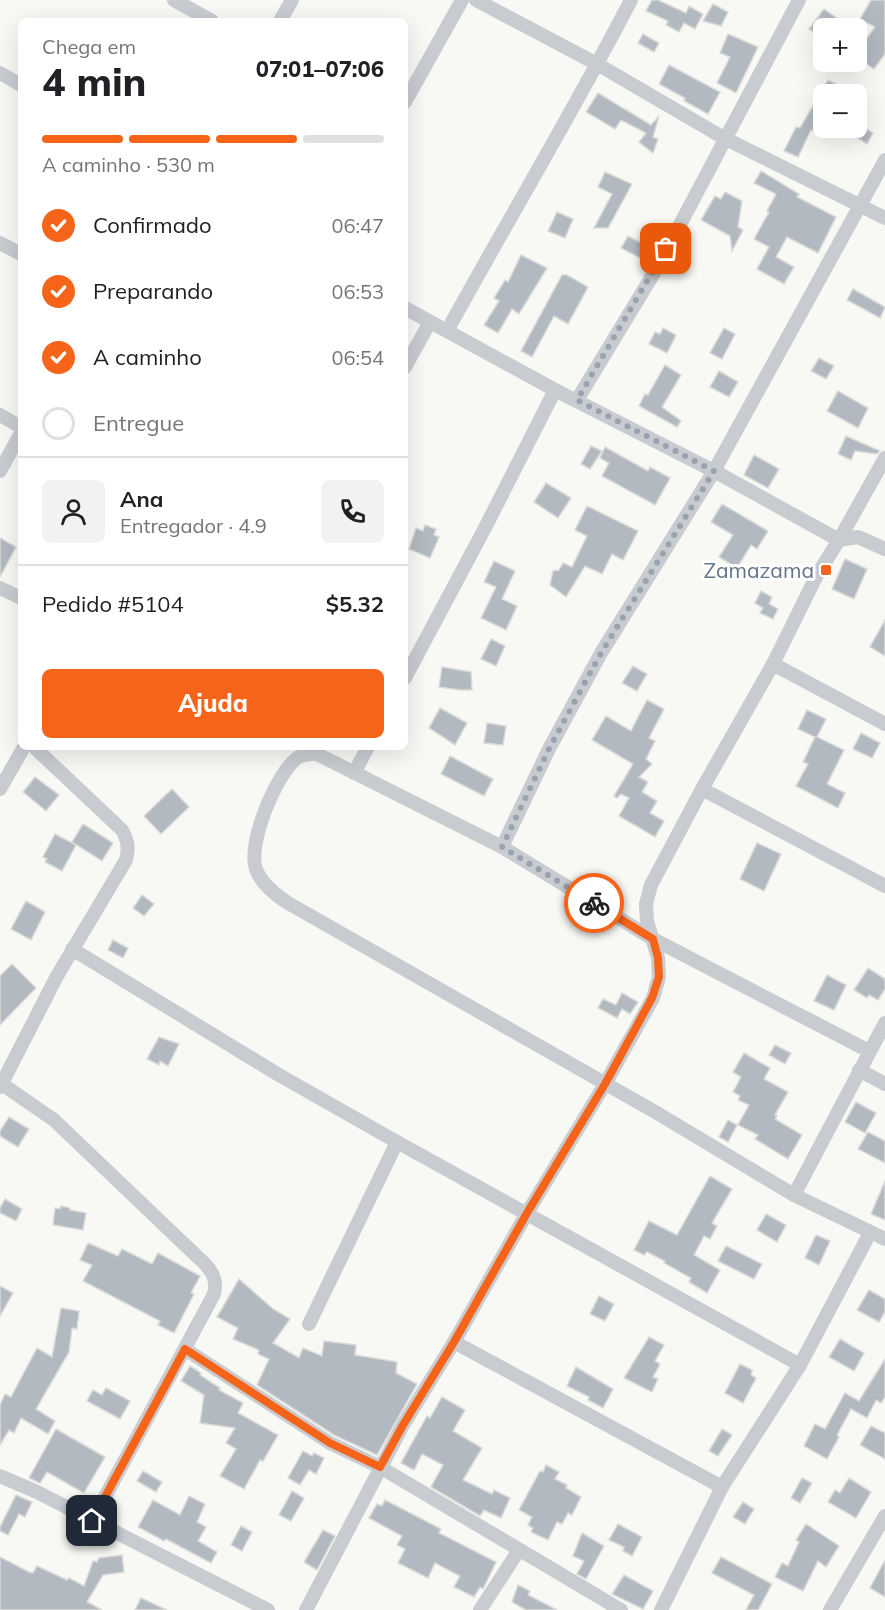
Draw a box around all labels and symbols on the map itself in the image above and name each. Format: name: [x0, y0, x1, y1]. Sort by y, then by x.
pin: [640, 223, 691, 274]
place label: Zamazama: [704, 557, 814, 583]
marker: Zamazama: [819, 563, 833, 577]
courier: [564, 873, 624, 933]
pin: [66, 1495, 117, 1546]

